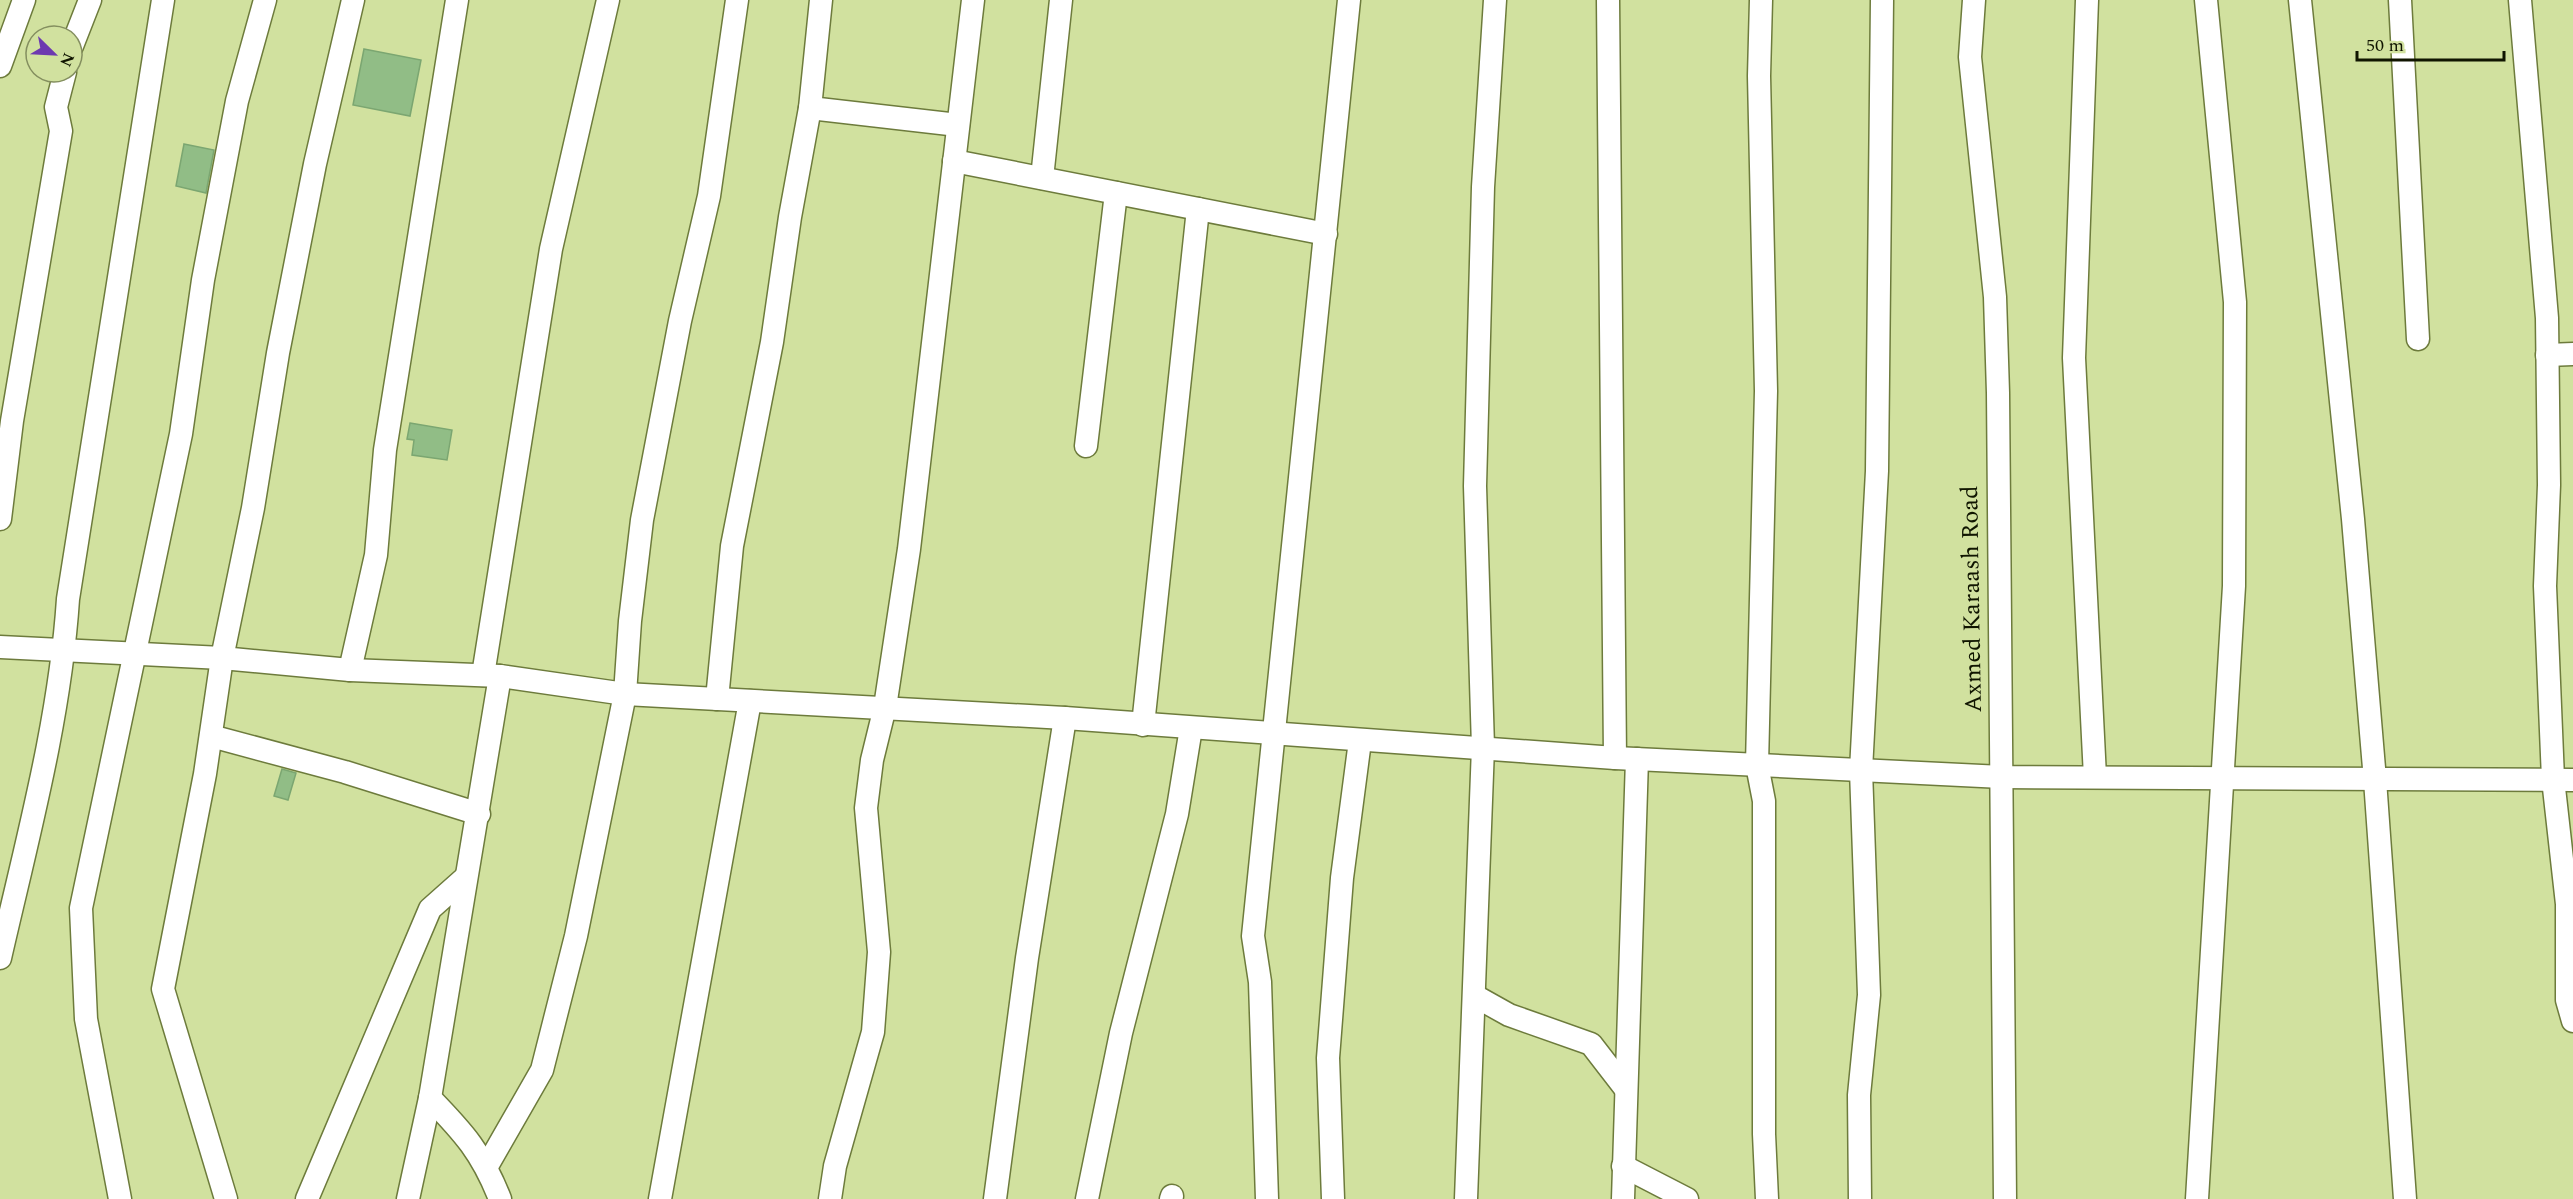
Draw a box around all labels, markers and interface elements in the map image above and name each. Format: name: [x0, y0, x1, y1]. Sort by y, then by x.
north arrow: [24, 24, 84, 84]
scale bar: [2357, 24, 2504, 62]
text: 50 m: [2366, 32, 2404, 59]
text: N: [53, 49, 80, 71]
street label: Axmed Karaash Road: [1952, 485, 1992, 713]

